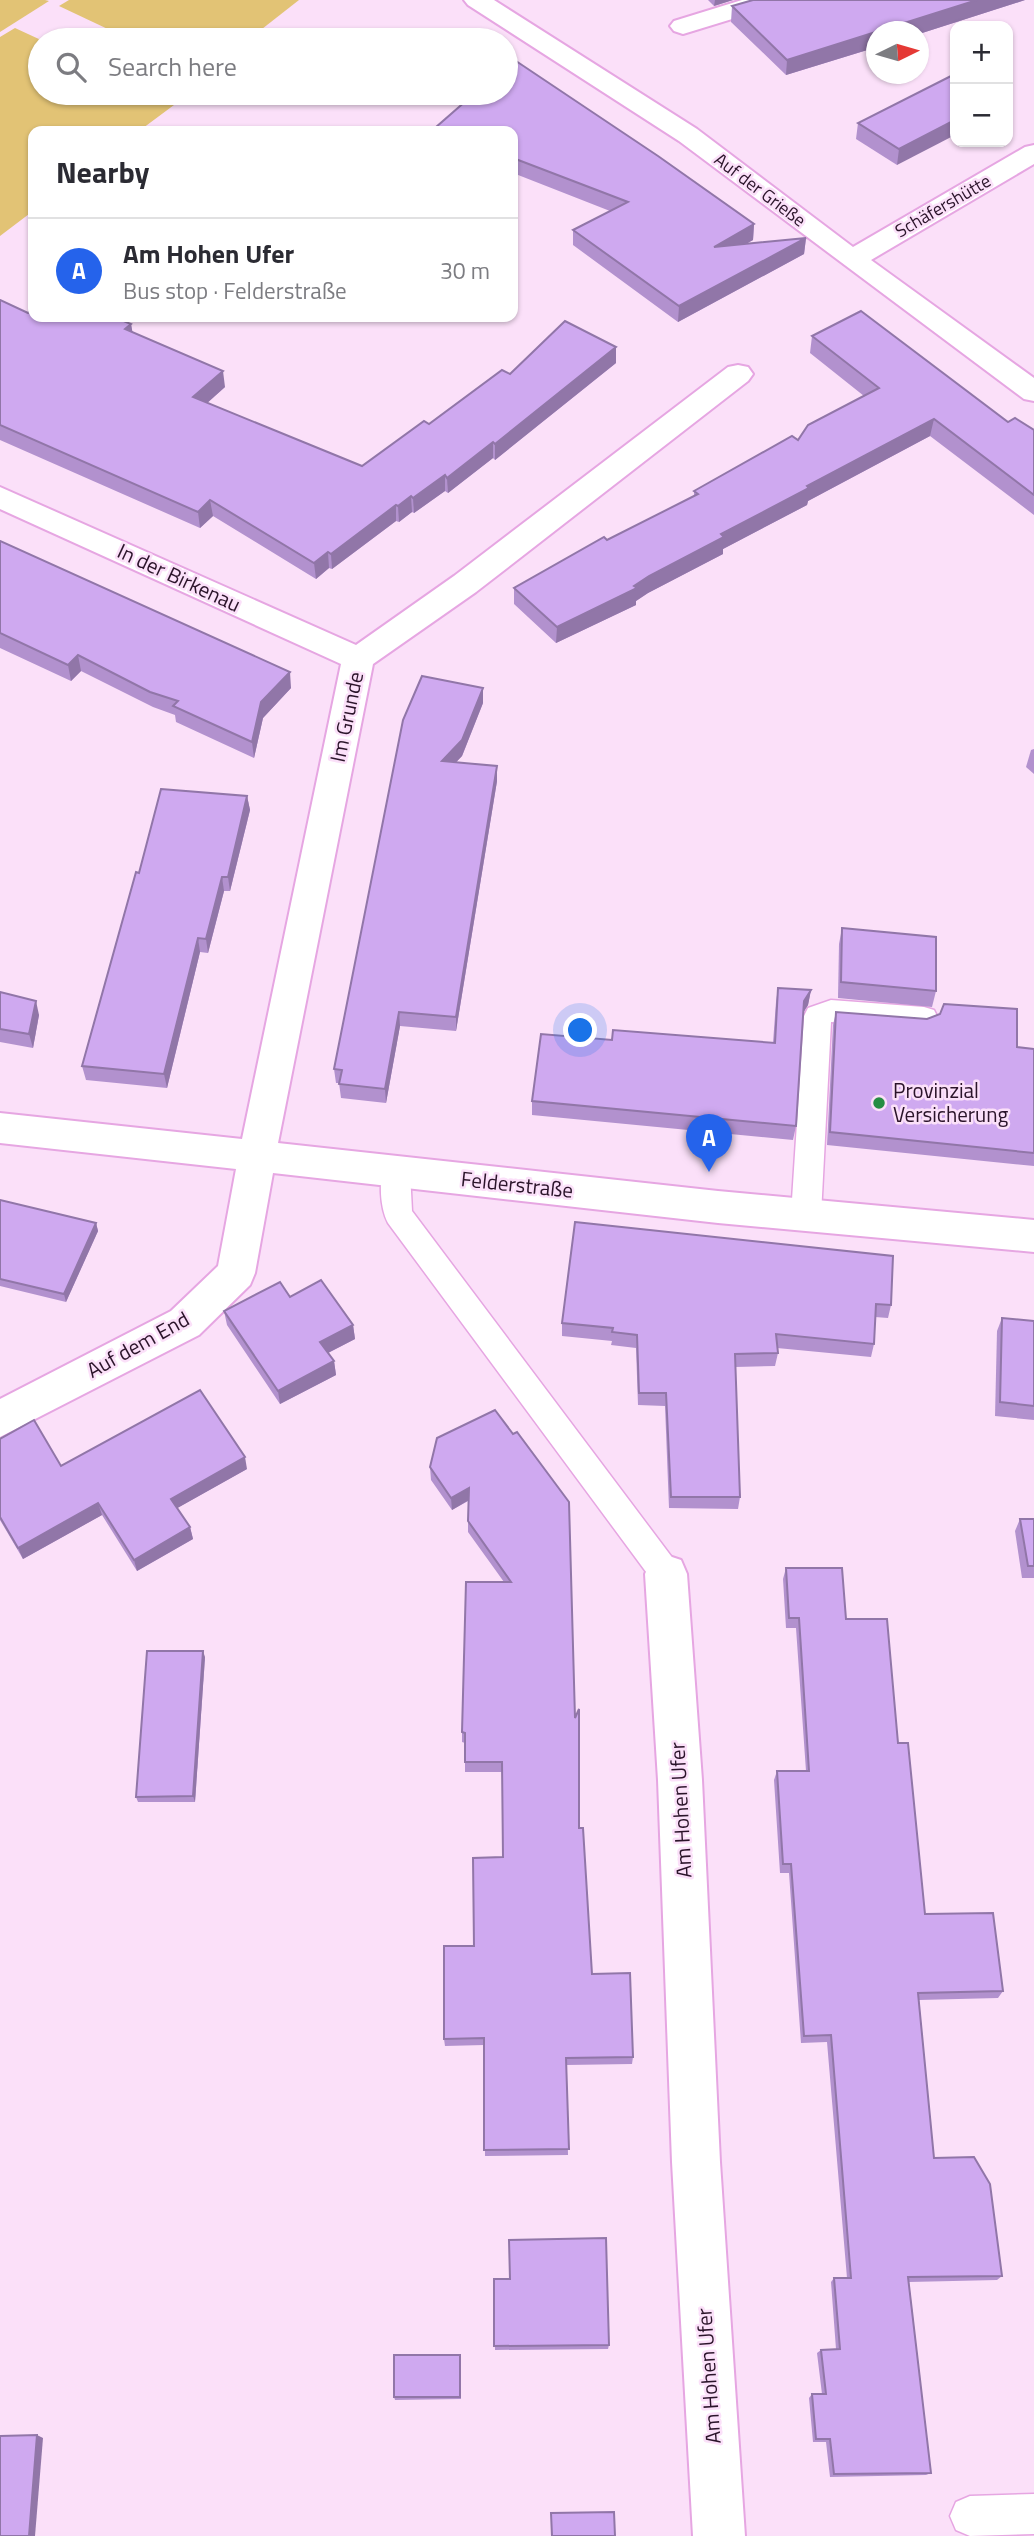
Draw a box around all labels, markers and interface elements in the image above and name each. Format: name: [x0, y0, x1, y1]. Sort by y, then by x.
north arrow: [866, 21, 929, 84]
map controls: [950, 21, 1013, 147]
button: +: [950, 21, 1013, 84]
search box: [28, 28, 518, 105]
text: Search here: [108, 47, 237, 86]
icon: search: [52, 48, 90, 86]
button: −: [950, 84, 1013, 147]
street label: Auf der Grieße: [709, 146, 812, 233]
text: Nearby: [56, 149, 149, 195]
street label: Schäfershütte: [890, 167, 996, 244]
text: Am Hohen Ufer: [123, 234, 294, 273]
text: A: [72, 253, 86, 288]
text: 30 m: [440, 253, 490, 288]
text: Bus stop · Felderstraße: [123, 273, 347, 308]
street label: In der Birkenau: [112, 535, 246, 620]
street label: Im Grunde: [321, 669, 371, 765]
your location: [563, 1013, 597, 1047]
place label: Provinzial Versicherung: [893, 1074, 1009, 1130]
marker: Provinzial Versicherung: [871, 1095, 887, 1111]
pin: A: [686, 1114, 732, 1172]
street label: Felderstraße: [459, 1162, 575, 1206]
street label: Auf dem End: [80, 1303, 195, 1386]
street label: Am Hohen Ufer: [660, 1741, 700, 1879]
street label: Am Hohen Ufer: [687, 2307, 729, 2445]

